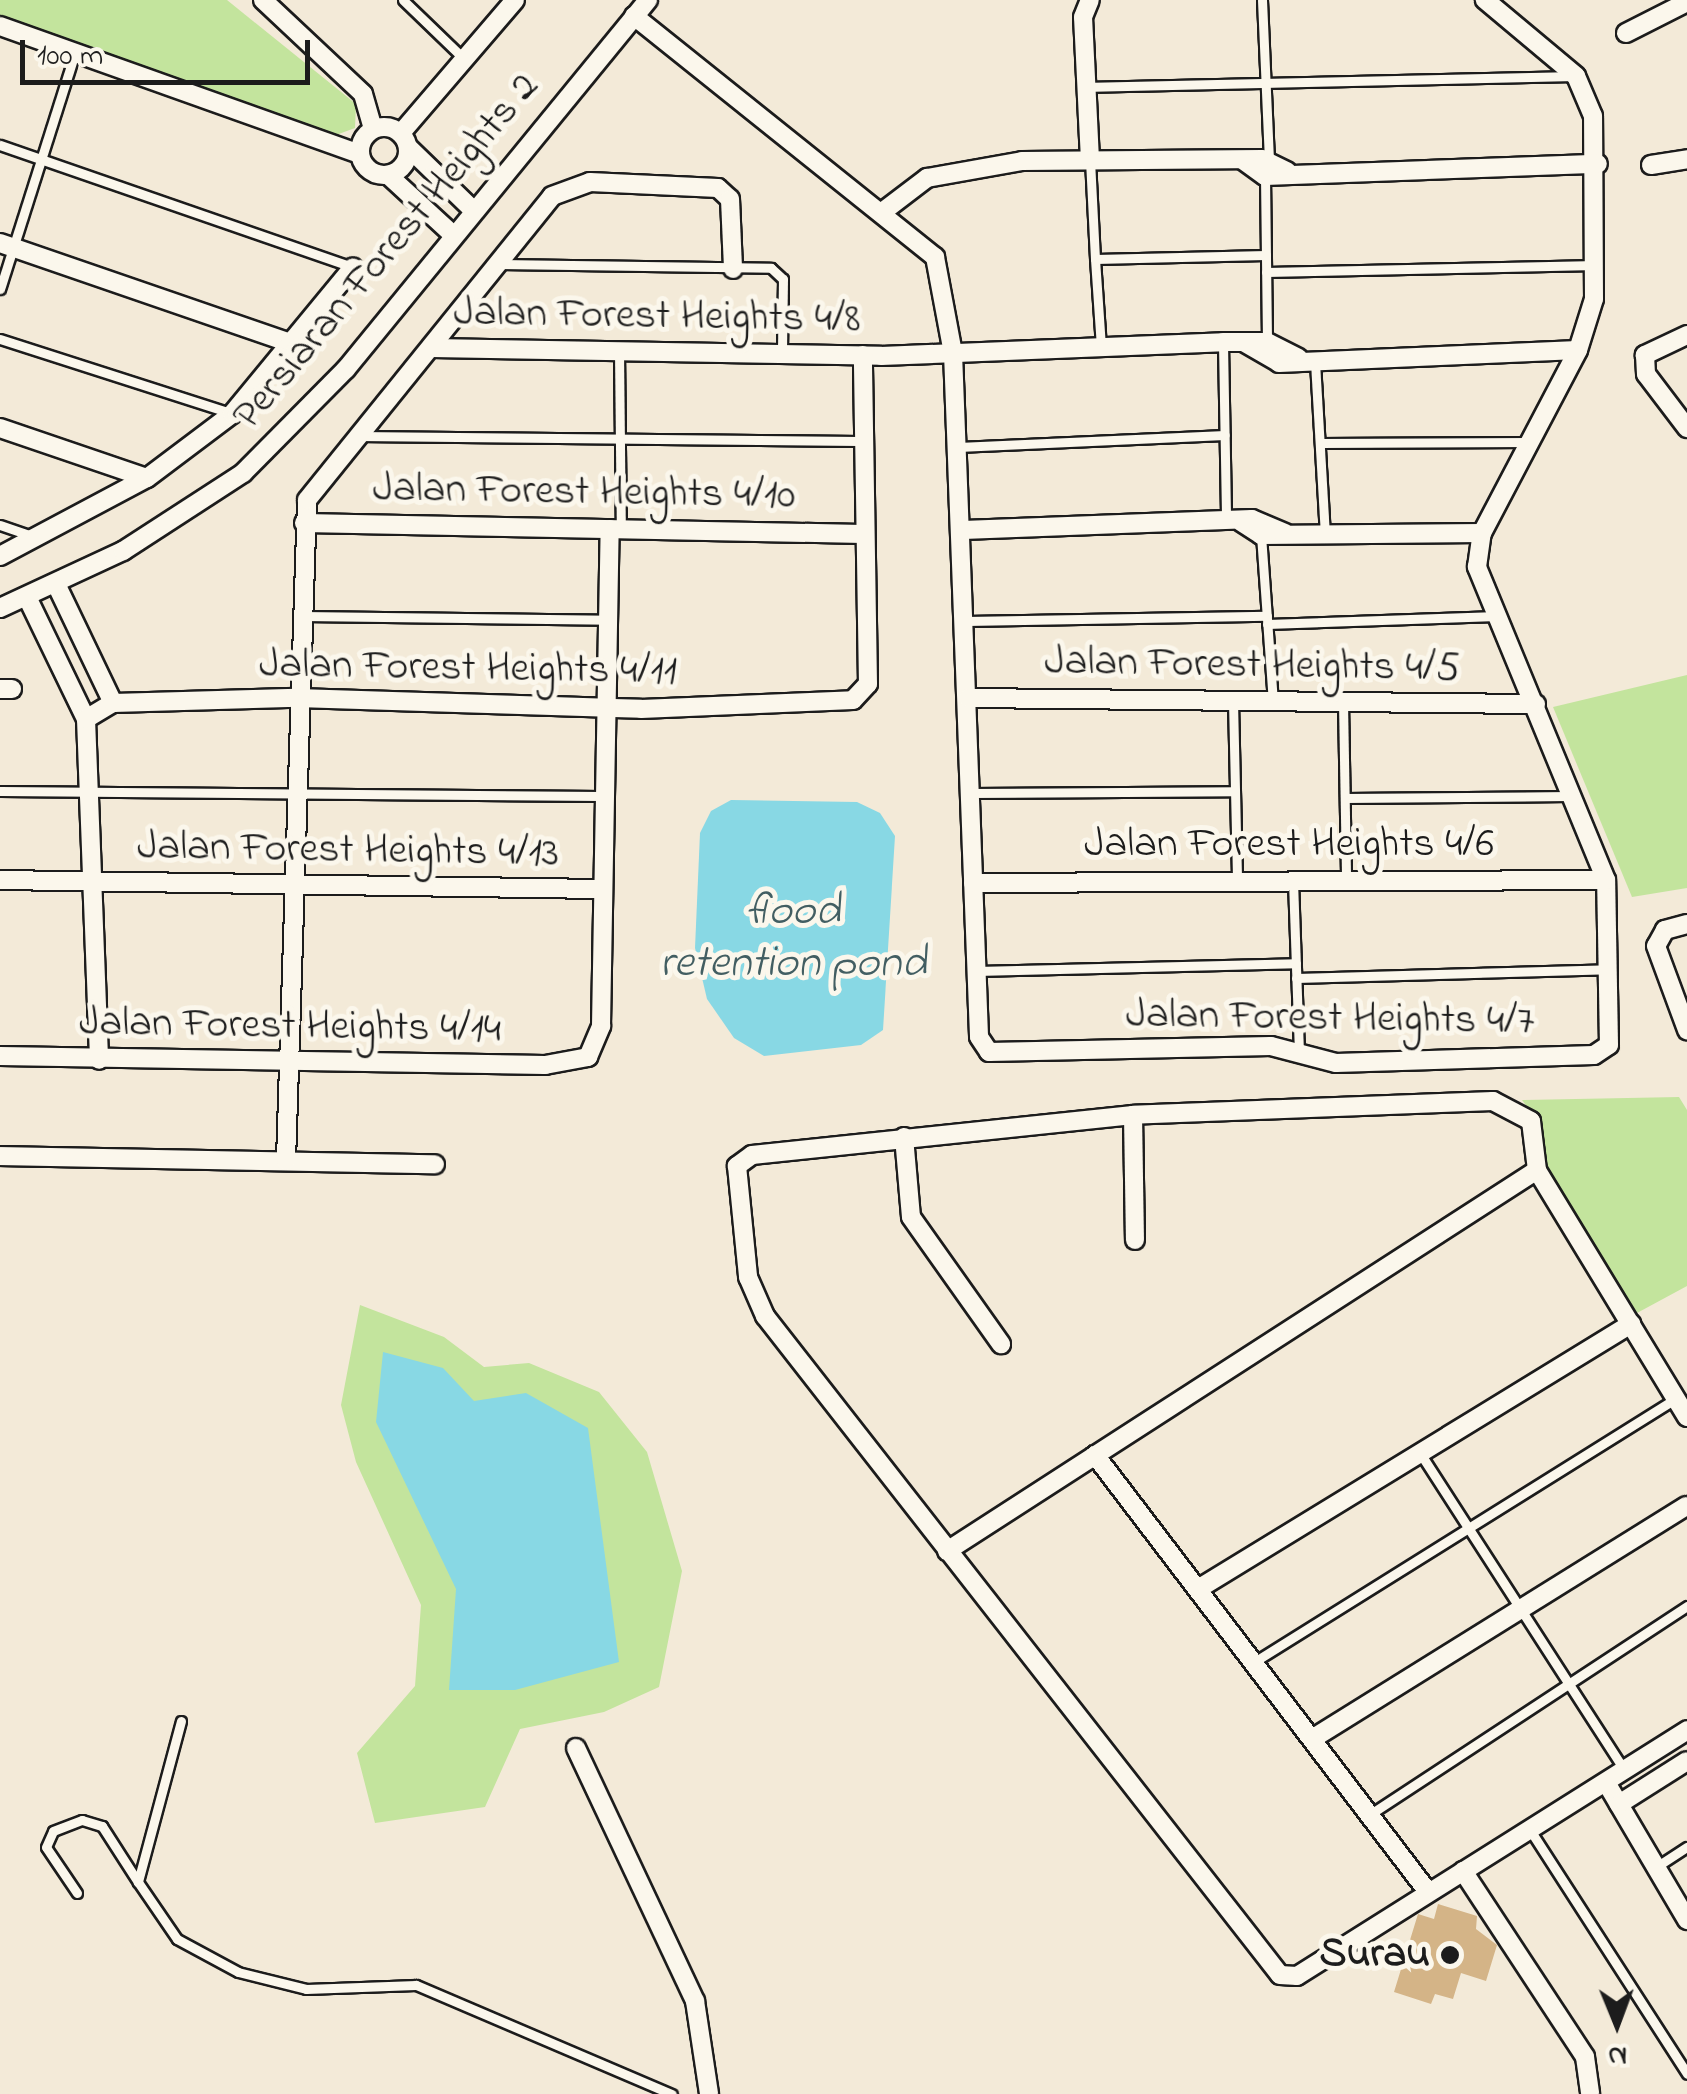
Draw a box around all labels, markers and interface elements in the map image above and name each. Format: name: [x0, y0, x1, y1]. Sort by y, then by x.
scale bar: [25, 20, 315, 82]
text: 100 m: [37, 35, 103, 79]
street label: Persiaran Forest Heights 2: [223, 63, 551, 441]
street label: Jalan Forest Heights 4/8: [453, 288, 861, 346]
street label: Jalan Forest Heights 4/10: [372, 464, 796, 522]
street label: Jalan Forest Heights 4/5: [1044, 637, 1460, 695]
street label: Jalan Forest Heights 4/11: [258, 640, 678, 698]
street label: Jalan Forest Heights 4/6: [1084, 820, 1494, 870]
street label: Jalan Forest Heights 4/13: [137, 822, 559, 880]
water label: flood retention pond: [660, 886, 926, 992]
street label: Jalan Forest Heights 4/7: [1125, 990, 1535, 1048]
street label: Jalan Forest Heights 4/14: [79, 998, 501, 1056]
place label: Surau: [1320, 1930, 1430, 1980]
marker: Surau: [1439, 1944, 1461, 1966]
north arrow: [1567, 1974, 1667, 2074]
text: N: [1608, 2034, 1627, 2075]

